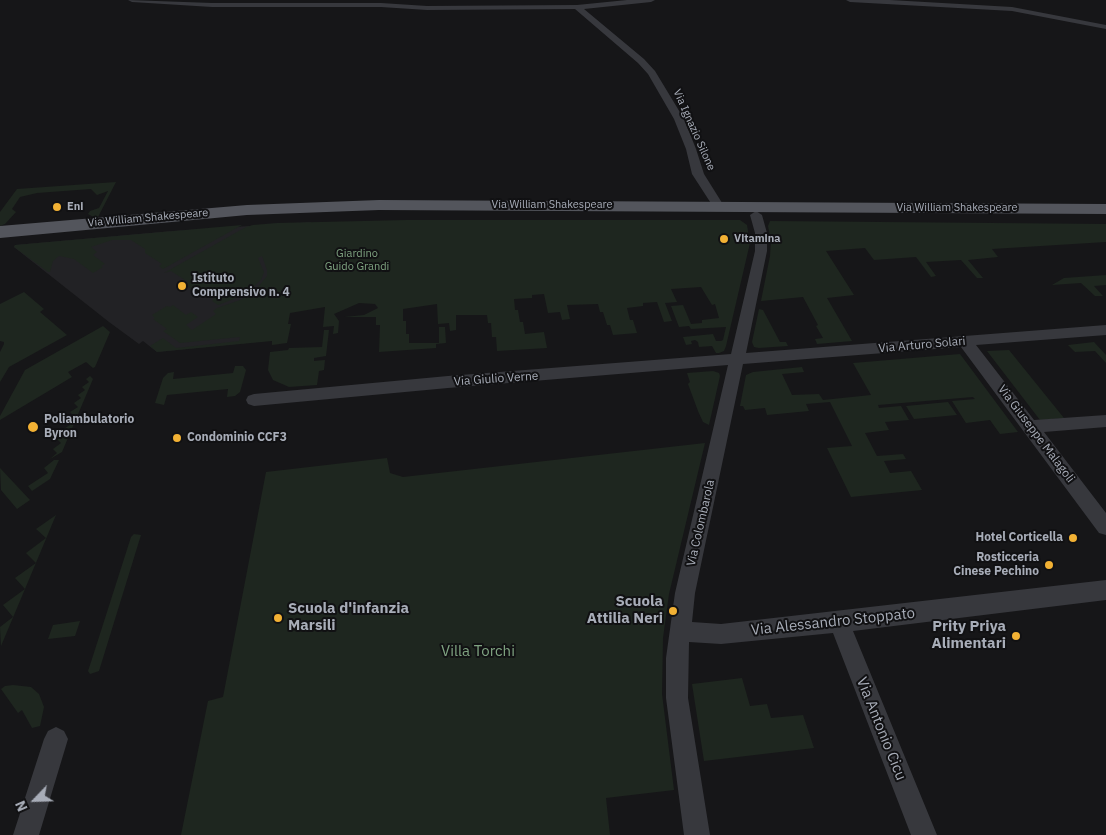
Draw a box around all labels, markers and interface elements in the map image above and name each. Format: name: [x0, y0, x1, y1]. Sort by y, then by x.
street label: Via Ignazio Silone: [670, 87, 718, 173]
street label: Via William Shakespeare: [491, 198, 613, 212]
place label: Eni: [67, 200, 83, 214]
marker: Eni: [51, 201, 63, 213]
street label: Via William Shakespeare: [896, 201, 1018, 215]
street label: Via William Shakespeare: [87, 206, 209, 230]
place label: Vitamina: [734, 232, 781, 246]
marker: Vitamina: [718, 233, 730, 245]
park label: Giardino Guido Grandi: [325, 247, 389, 273]
place label: Istituto Comprensivo n. 4: [192, 272, 290, 300]
marker: Istituto Comprensivo n. 4: [176, 280, 188, 292]
street label: Via Arturo Solari: [878, 334, 966, 356]
street label: Via Giulio Verne: [453, 369, 539, 389]
street label: Via Giuseppe Malagoli: [995, 382, 1077, 486]
place label: Poliambulatorio Byron: [44, 413, 134, 441]
marker: Poliambulatorio Byron: [26, 420, 40, 434]
place label: Condominio CCF3: [187, 431, 287, 445]
marker: Condominio CCF3: [171, 432, 183, 444]
street label: Via Colombarola: [684, 478, 718, 568]
place label: Hotel Corticella: [975, 531, 1063, 545]
marker: Hotel Corticella: [1067, 532, 1079, 544]
place label: Rosticceria Cinese Pechino: [953, 551, 1039, 579]
marker: Rosticceria Cinese Pechino: [1043, 559, 1055, 571]
place label: Scuola Attilia Neri: [587, 593, 663, 628]
place label: Scuola d'infanzia Marsili: [288, 600, 409, 635]
street label: Via Alessandro Stoppato: [750, 604, 916, 640]
marker: Scuola Attilia Neri: [667, 605, 679, 617]
marker: Scuola d'infanzia Marsili: [272, 612, 284, 624]
place label: Prity Priya Alimentari: [931, 618, 1006, 653]
marker: Prity Priya Alimentari: [1010, 630, 1022, 642]
park label: Villa Torchi: [441, 643, 515, 661]
street label: Via Antonio Cicu: [852, 675, 910, 783]
north arrow: [10, 775, 60, 825]
text: N: [11, 798, 32, 814]

